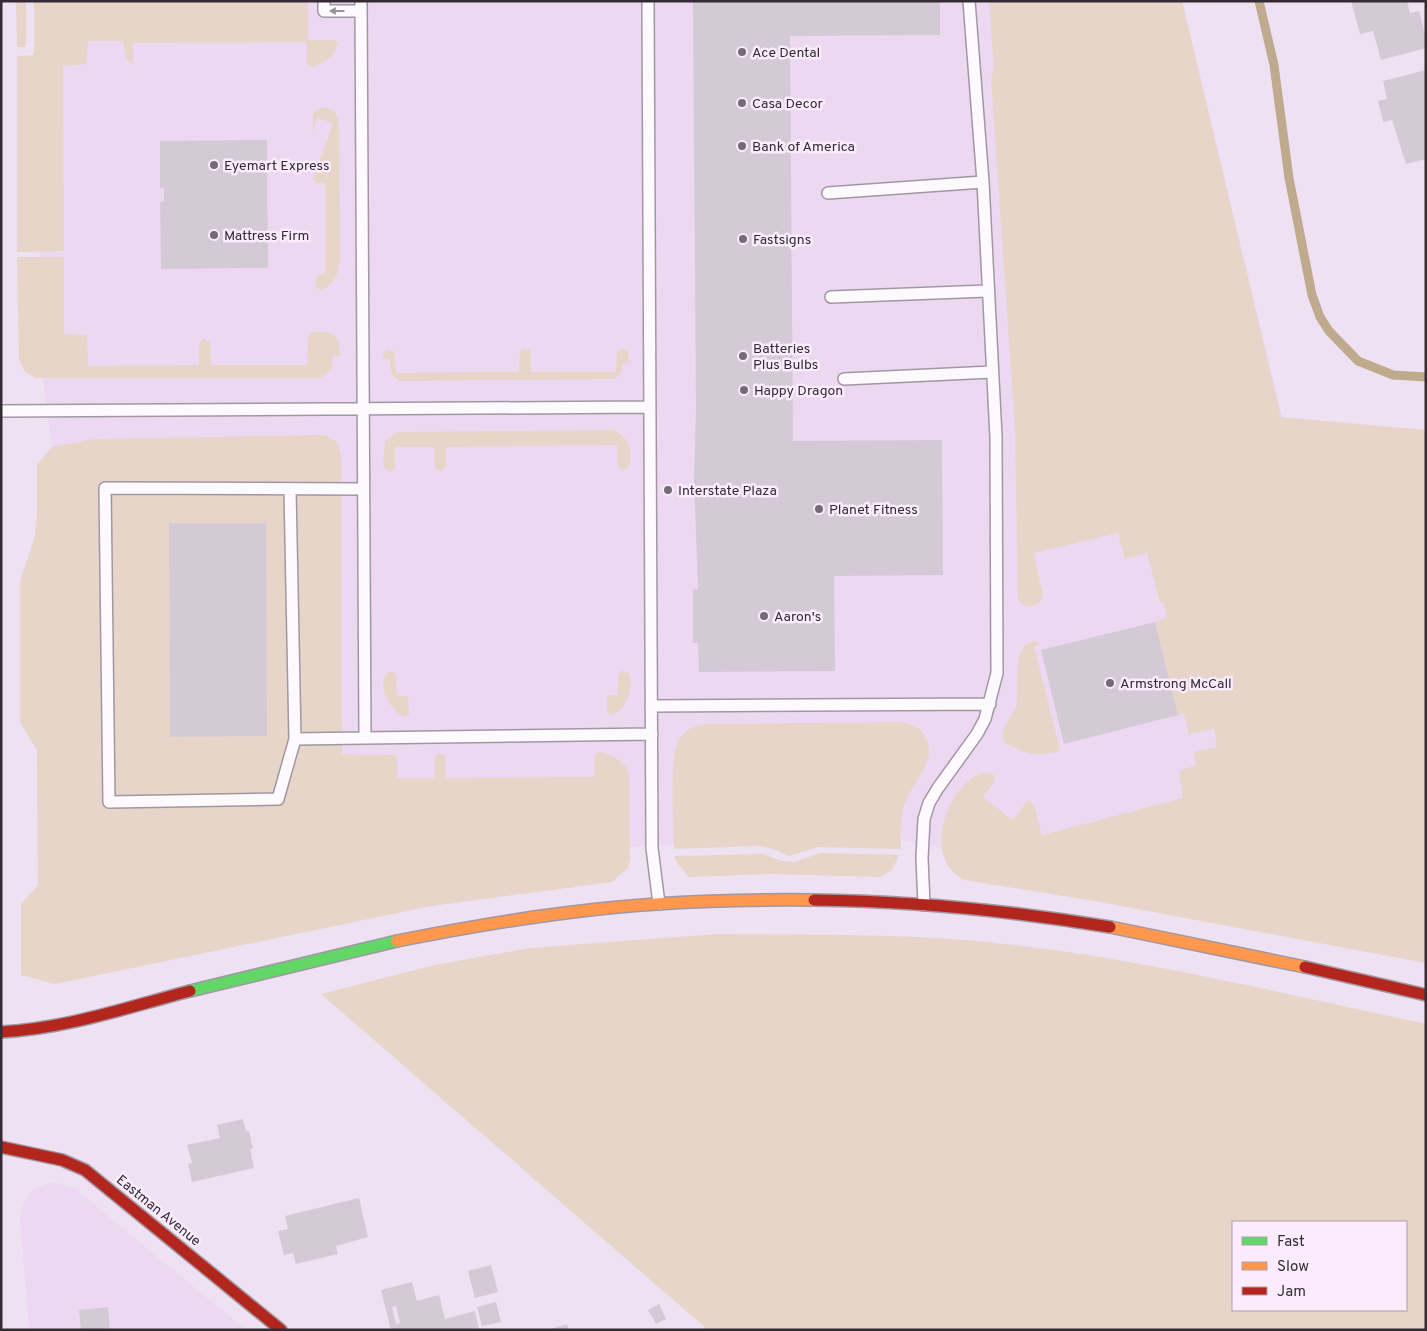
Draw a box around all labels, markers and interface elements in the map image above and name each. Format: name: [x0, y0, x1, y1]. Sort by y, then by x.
one-way arrow: [329, 7, 345, 15]
place label: Ace Dental: [752, 45, 820, 62]
marker: Ace Dental: [736, 46, 748, 58]
place label: Casa Decor: [752, 96, 824, 113]
marker: Casa Decor: [736, 97, 748, 109]
place label: Bank of America: [752, 139, 855, 156]
marker: Bank of America: [736, 140, 748, 152]
place label: Eyemart Express: [224, 158, 330, 175]
marker: Eyemart Express: [208, 159, 220, 171]
place label: Mattress Firm: [224, 228, 309, 245]
marker: Mattress Firm: [208, 229, 220, 241]
place label: Fastsigns: [753, 232, 811, 249]
marker: Fastsigns: [737, 233, 749, 245]
place label: Batteries Plus Bulbs: [753, 341, 818, 374]
marker: Batteries Plus Bulbs: [737, 350, 749, 362]
place label: Happy Dragon: [754, 383, 843, 400]
marker: Happy Dragon: [738, 384, 750, 396]
place label: Interstate Plaza: [678, 483, 777, 500]
marker: Interstate Plaza: [662, 484, 674, 496]
place label: Planet Fitness: [829, 502, 918, 519]
marker: Planet Fitness: [813, 503, 825, 515]
place label: Aaron's: [774, 609, 821, 626]
marker: Aaron's: [758, 610, 770, 622]
place label: Armstrong McCall: [1120, 676, 1232, 693]
marker: Armstrong McCall: [1104, 677, 1116, 689]
street label: Eastman Avenue: [112, 1172, 204, 1250]
legend: [1232, 1221, 1407, 1311]
text: Fast: [1277, 1233, 1305, 1252]
text: Slow: [1277, 1258, 1309, 1277]
text: Jam: [1277, 1283, 1306, 1302]

